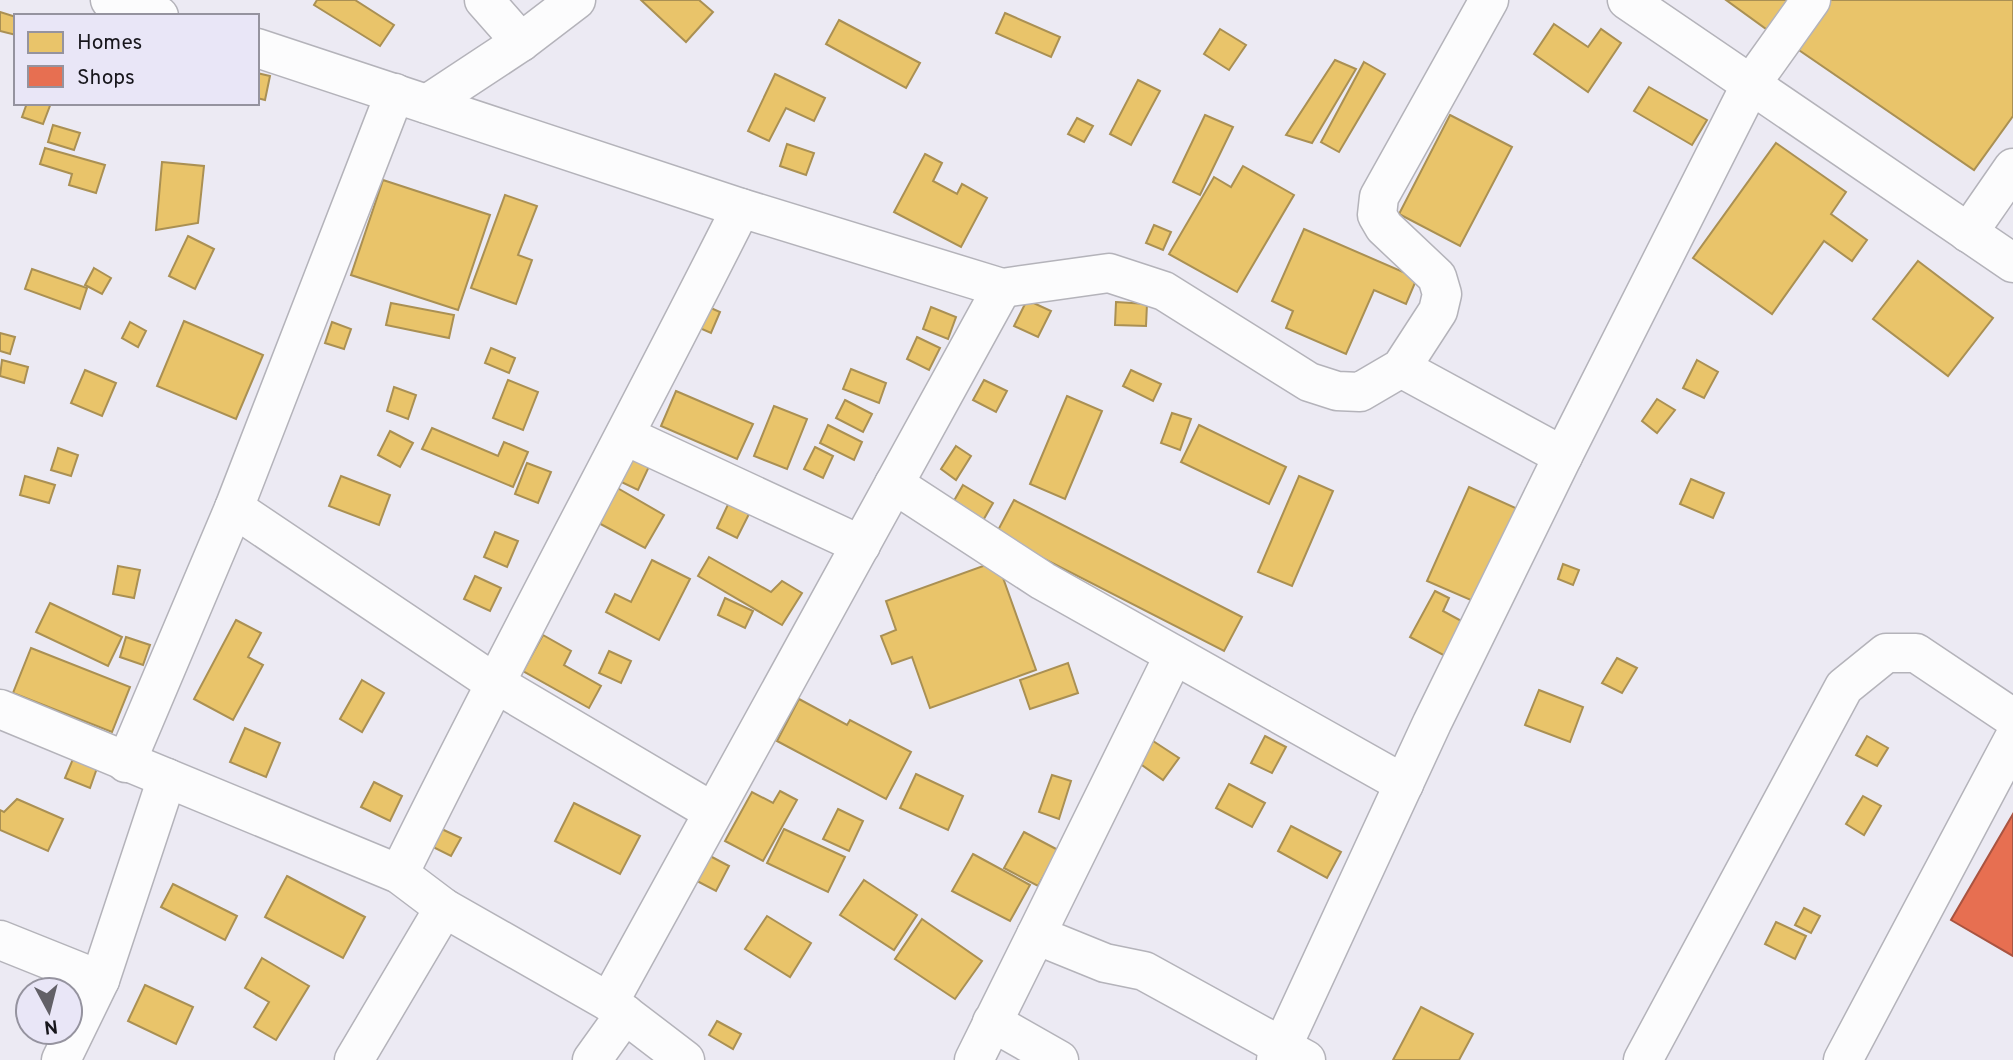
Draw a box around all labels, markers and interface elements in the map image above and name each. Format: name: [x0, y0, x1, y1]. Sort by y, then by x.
legend: [14, 14, 259, 105]
text: Homes: [77, 30, 142, 57]
text: Shops: [77, 65, 135, 92]
north arrow: [14, 976, 84, 1046]
text: N: [43, 1013, 59, 1039]

